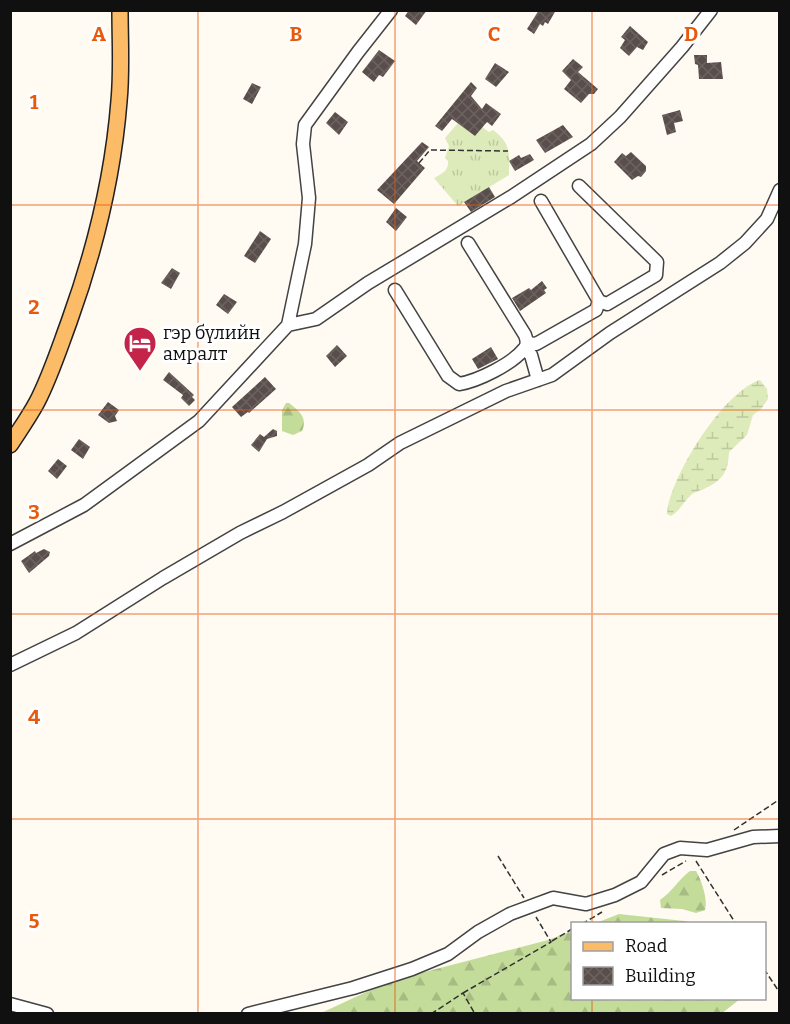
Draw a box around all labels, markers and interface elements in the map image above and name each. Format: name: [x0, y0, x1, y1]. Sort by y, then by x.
text: A: [92, 22, 107, 46]
text: B: [290, 22, 303, 46]
text: C: [488, 22, 500, 46]
text: D: [684, 22, 698, 46]
text: 1: [30, 90, 39, 114]
text: 2: [28, 295, 40, 319]
place label: гэр бүлийн амралт: [163, 322, 261, 365]
hotel icon: гэр бүлийн амралт: [122, 325, 158, 372]
text: 3: [28, 500, 40, 524]
text: 4: [28, 705, 40, 729]
text: 5: [29, 909, 40, 933]
legend: [571, 922, 766, 1000]
text: Road: [625, 935, 668, 957]
text: Building: [625, 965, 696, 987]

